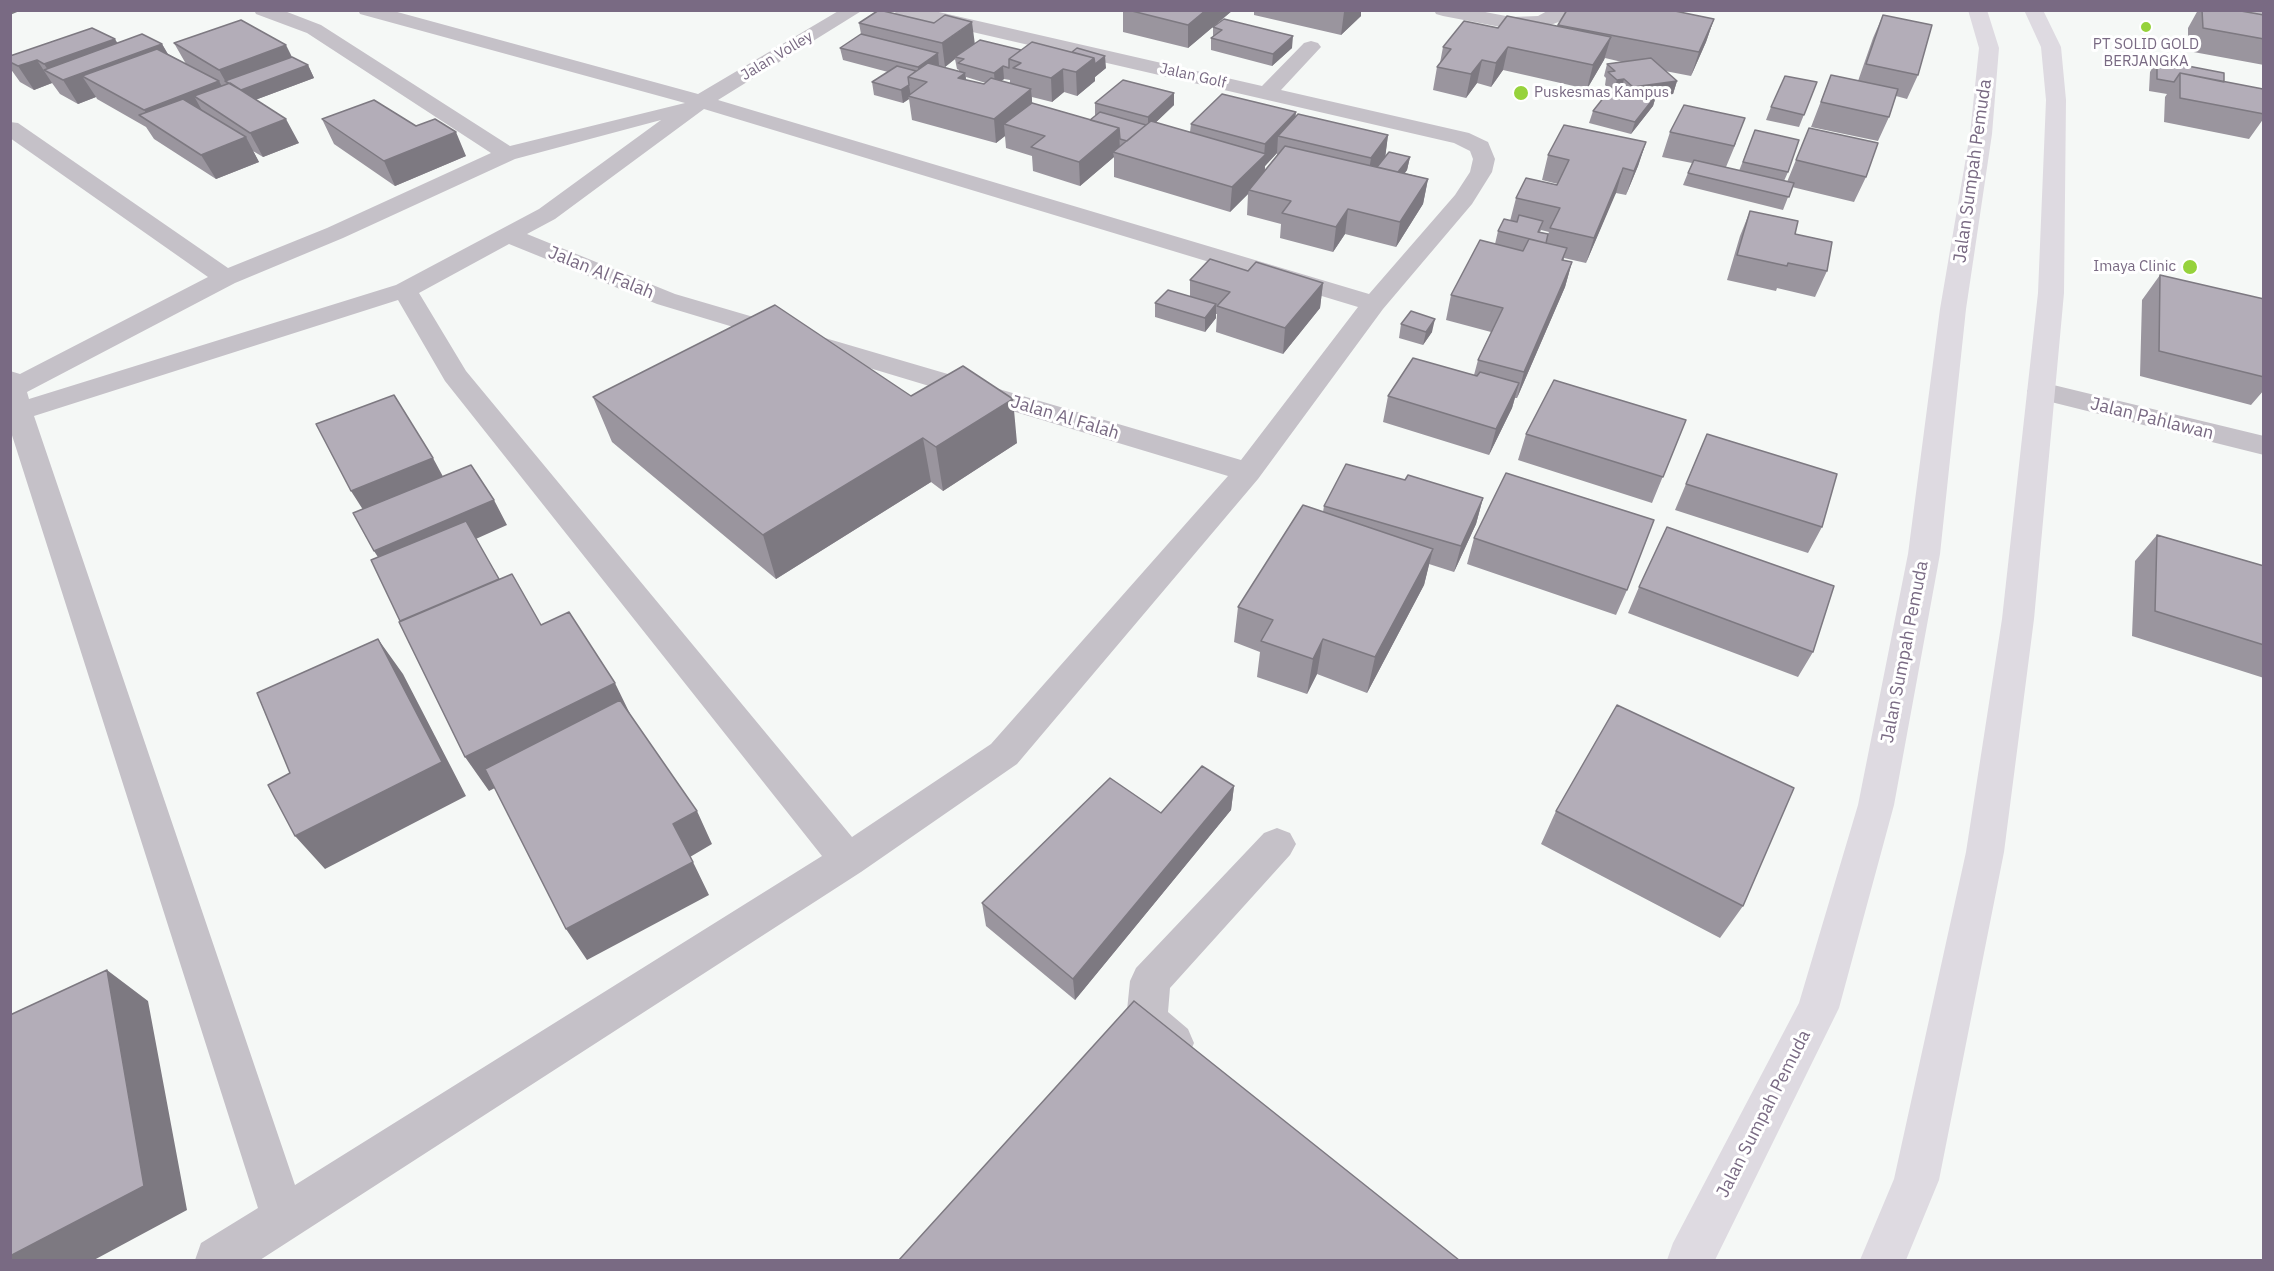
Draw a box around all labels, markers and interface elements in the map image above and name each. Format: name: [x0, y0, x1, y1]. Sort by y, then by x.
marker: PT SOLID GOLD BERJANGKA: [2139, 20, 2153, 34]
street label: Jalan Volley: [738, 28, 816, 84]
place label: PT SOLID GOLD BERJANGKA: [2093, 36, 2199, 71]
street label: Jalan Golf: [1158, 60, 1228, 92]
street label: Jalan Sumpah Pemuda: [1949, 78, 1997, 264]
marker: Puskesmas Kampus: [1512, 84, 1530, 102]
place label: Puskesmas Kampus: [1534, 84, 1669, 102]
street label: Jalan Al Falah: [545, 242, 657, 304]
place label: Imaya Clinic: [2093, 258, 2176, 276]
marker: Imaya Clinic: [2181, 258, 2199, 276]
street label: Jalan Al Falah: [1008, 391, 1122, 445]
street label: Jalan Pahlawan: [2088, 393, 2216, 445]
street label: Jalan Sumpah Pemuda: [1877, 559, 1933, 745]
street label: Jalan Sumpah Pemuda: [1712, 1027, 1816, 1201]

